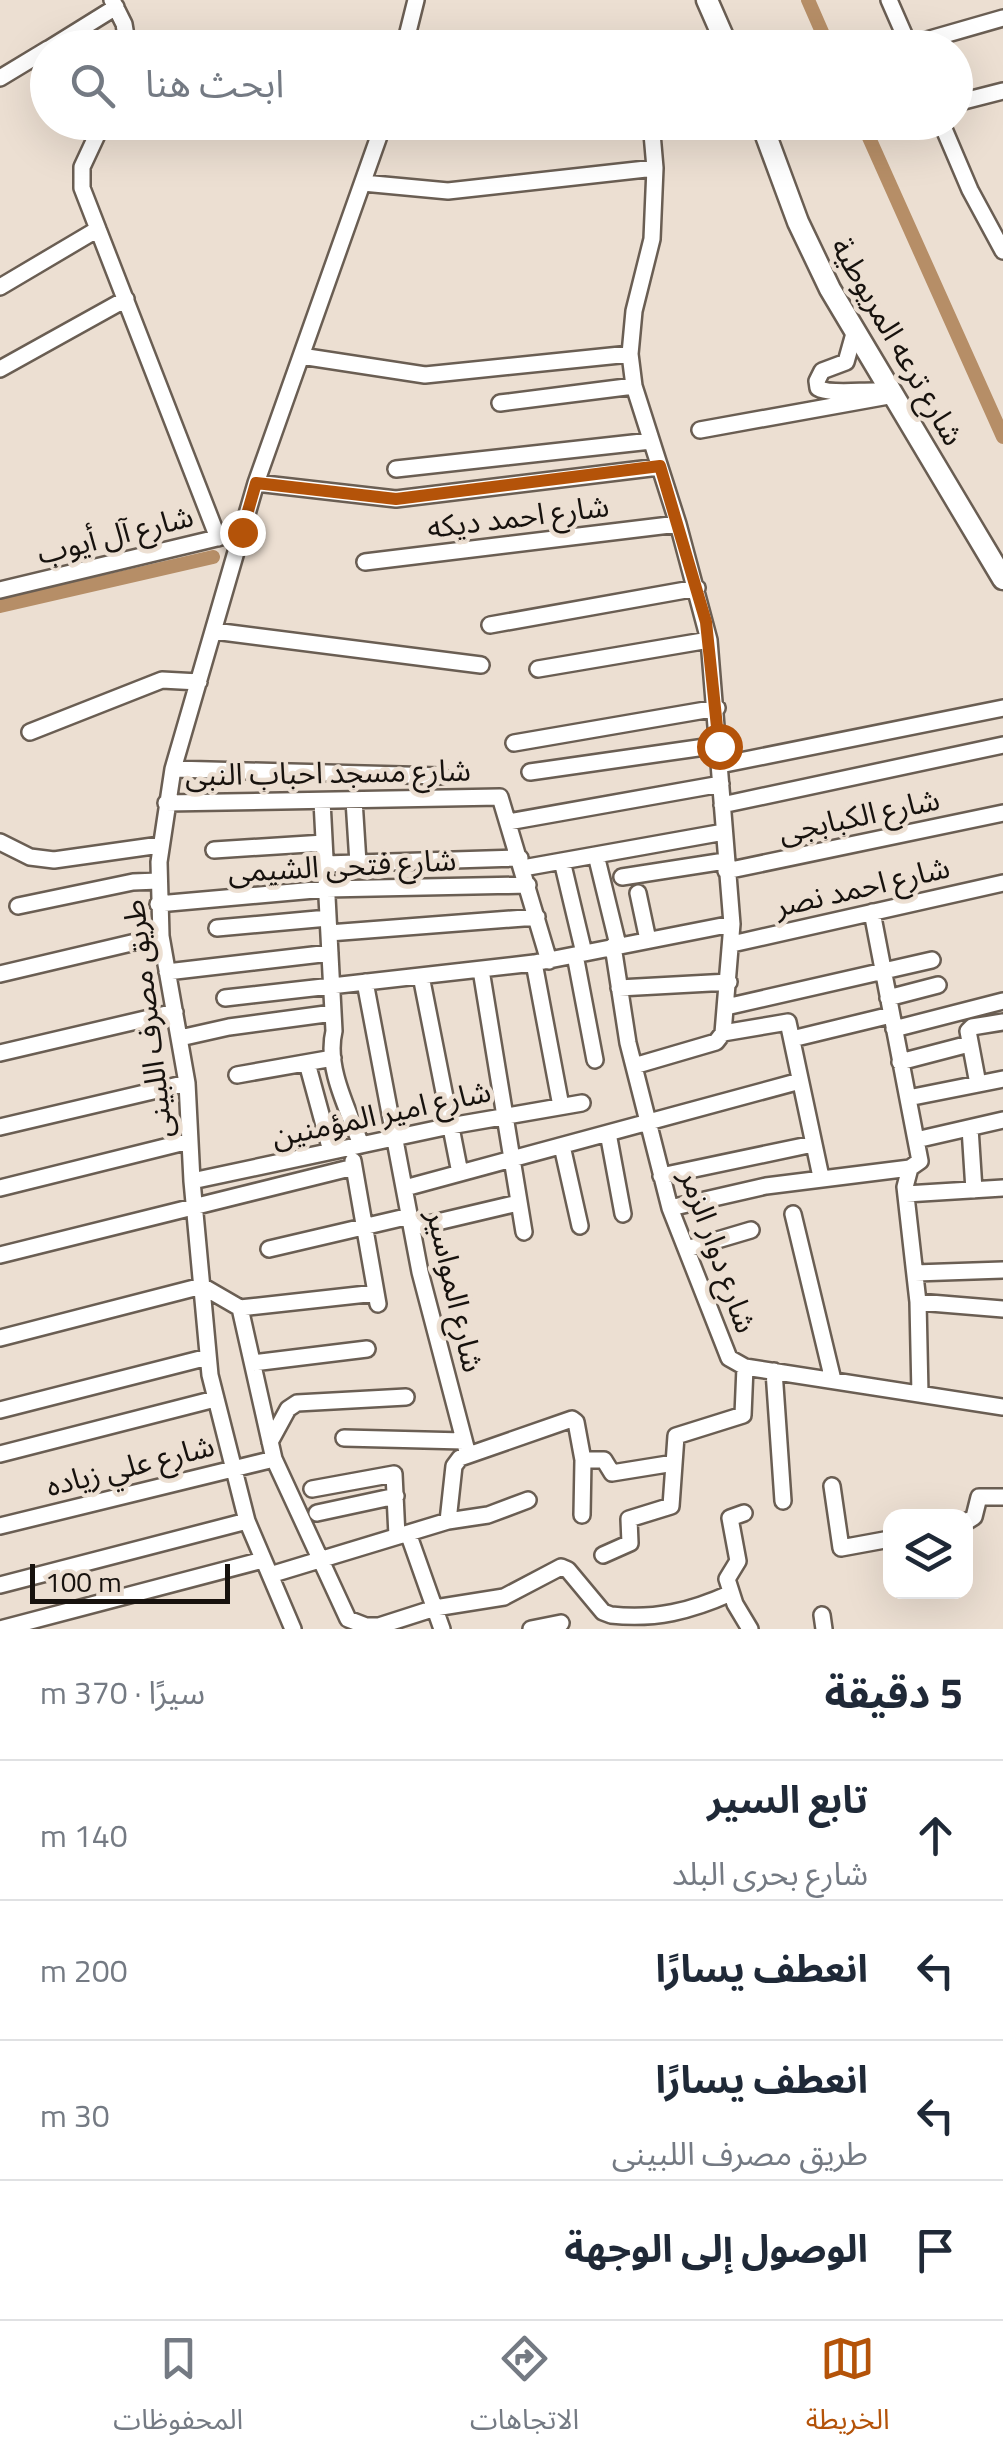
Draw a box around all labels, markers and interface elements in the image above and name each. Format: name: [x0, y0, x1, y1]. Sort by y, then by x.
search box: [30, 30, 973, 140]
text: ابحث هنا: [145, 54, 284, 112]
icon: search: [65, 58, 120, 113]
street label: شارع ترعه المريوطية: [820, 228, 976, 454]
street label: شارع احمد ديكه: [424, 482, 612, 550]
street label: شارع آل أيوب: [32, 492, 198, 576]
route end: [220, 510, 266, 556]
route start: [697, 724, 743, 770]
street label: شارع مسجد احباب النبى: [185, 747, 471, 797]
street label: شارع الكبابجى: [774, 776, 944, 854]
street label: شارع فتحى الشيمى: [227, 836, 457, 894]
street label: شارع احمد نصر: [769, 844, 954, 929]
street label: طريق مصرف اللبينى: [110, 897, 184, 1141]
street label: شارع امير المؤمنين: [267, 1067, 495, 1159]
street label: شارع دوار الزمر: [668, 1162, 770, 1339]
street label: شارع المواسير: [415, 1204, 497, 1377]
street label: شارع علي زياده: [41, 1422, 219, 1509]
map controls: [883, 1509, 973, 1599]
button: layers: [883, 1509, 973, 1599]
scale bar: [30, 1559, 230, 1604]
text: 100 m: [45, 1560, 122, 1603]
text: 5 دقيقة: [825, 1660, 963, 1724]
text: سيرًا · 370 m: [40, 1668, 205, 1716]
text: تابع السير: [707, 1770, 868, 1828]
icon: ahead: [908, 1808, 963, 1863]
text: 140 m: [40, 1811, 128, 1859]
text: شارع بحرى البلد: [672, 1849, 868, 1897]
text: انعطف يسارًا: [656, 1939, 868, 1997]
icon: left: [908, 1943, 963, 1998]
text: 200 m: [40, 1946, 128, 1994]
text: انعطف يسارًا: [656, 2050, 868, 2108]
icon: left: [908, 2088, 963, 2143]
text: 30 m: [40, 2091, 110, 2139]
text: طريق مصرف اللبينى: [612, 2129, 868, 2177]
text: الوصول إلى الوجهة: [564, 2219, 868, 2277]
icon: arrive: [908, 2223, 963, 2278]
tab: المحفوظات: [113, 2331, 243, 2450]
tab: الاتجاهات: [470, 2331, 579, 2450]
tab: الخريطة: [806, 2331, 890, 2450]

